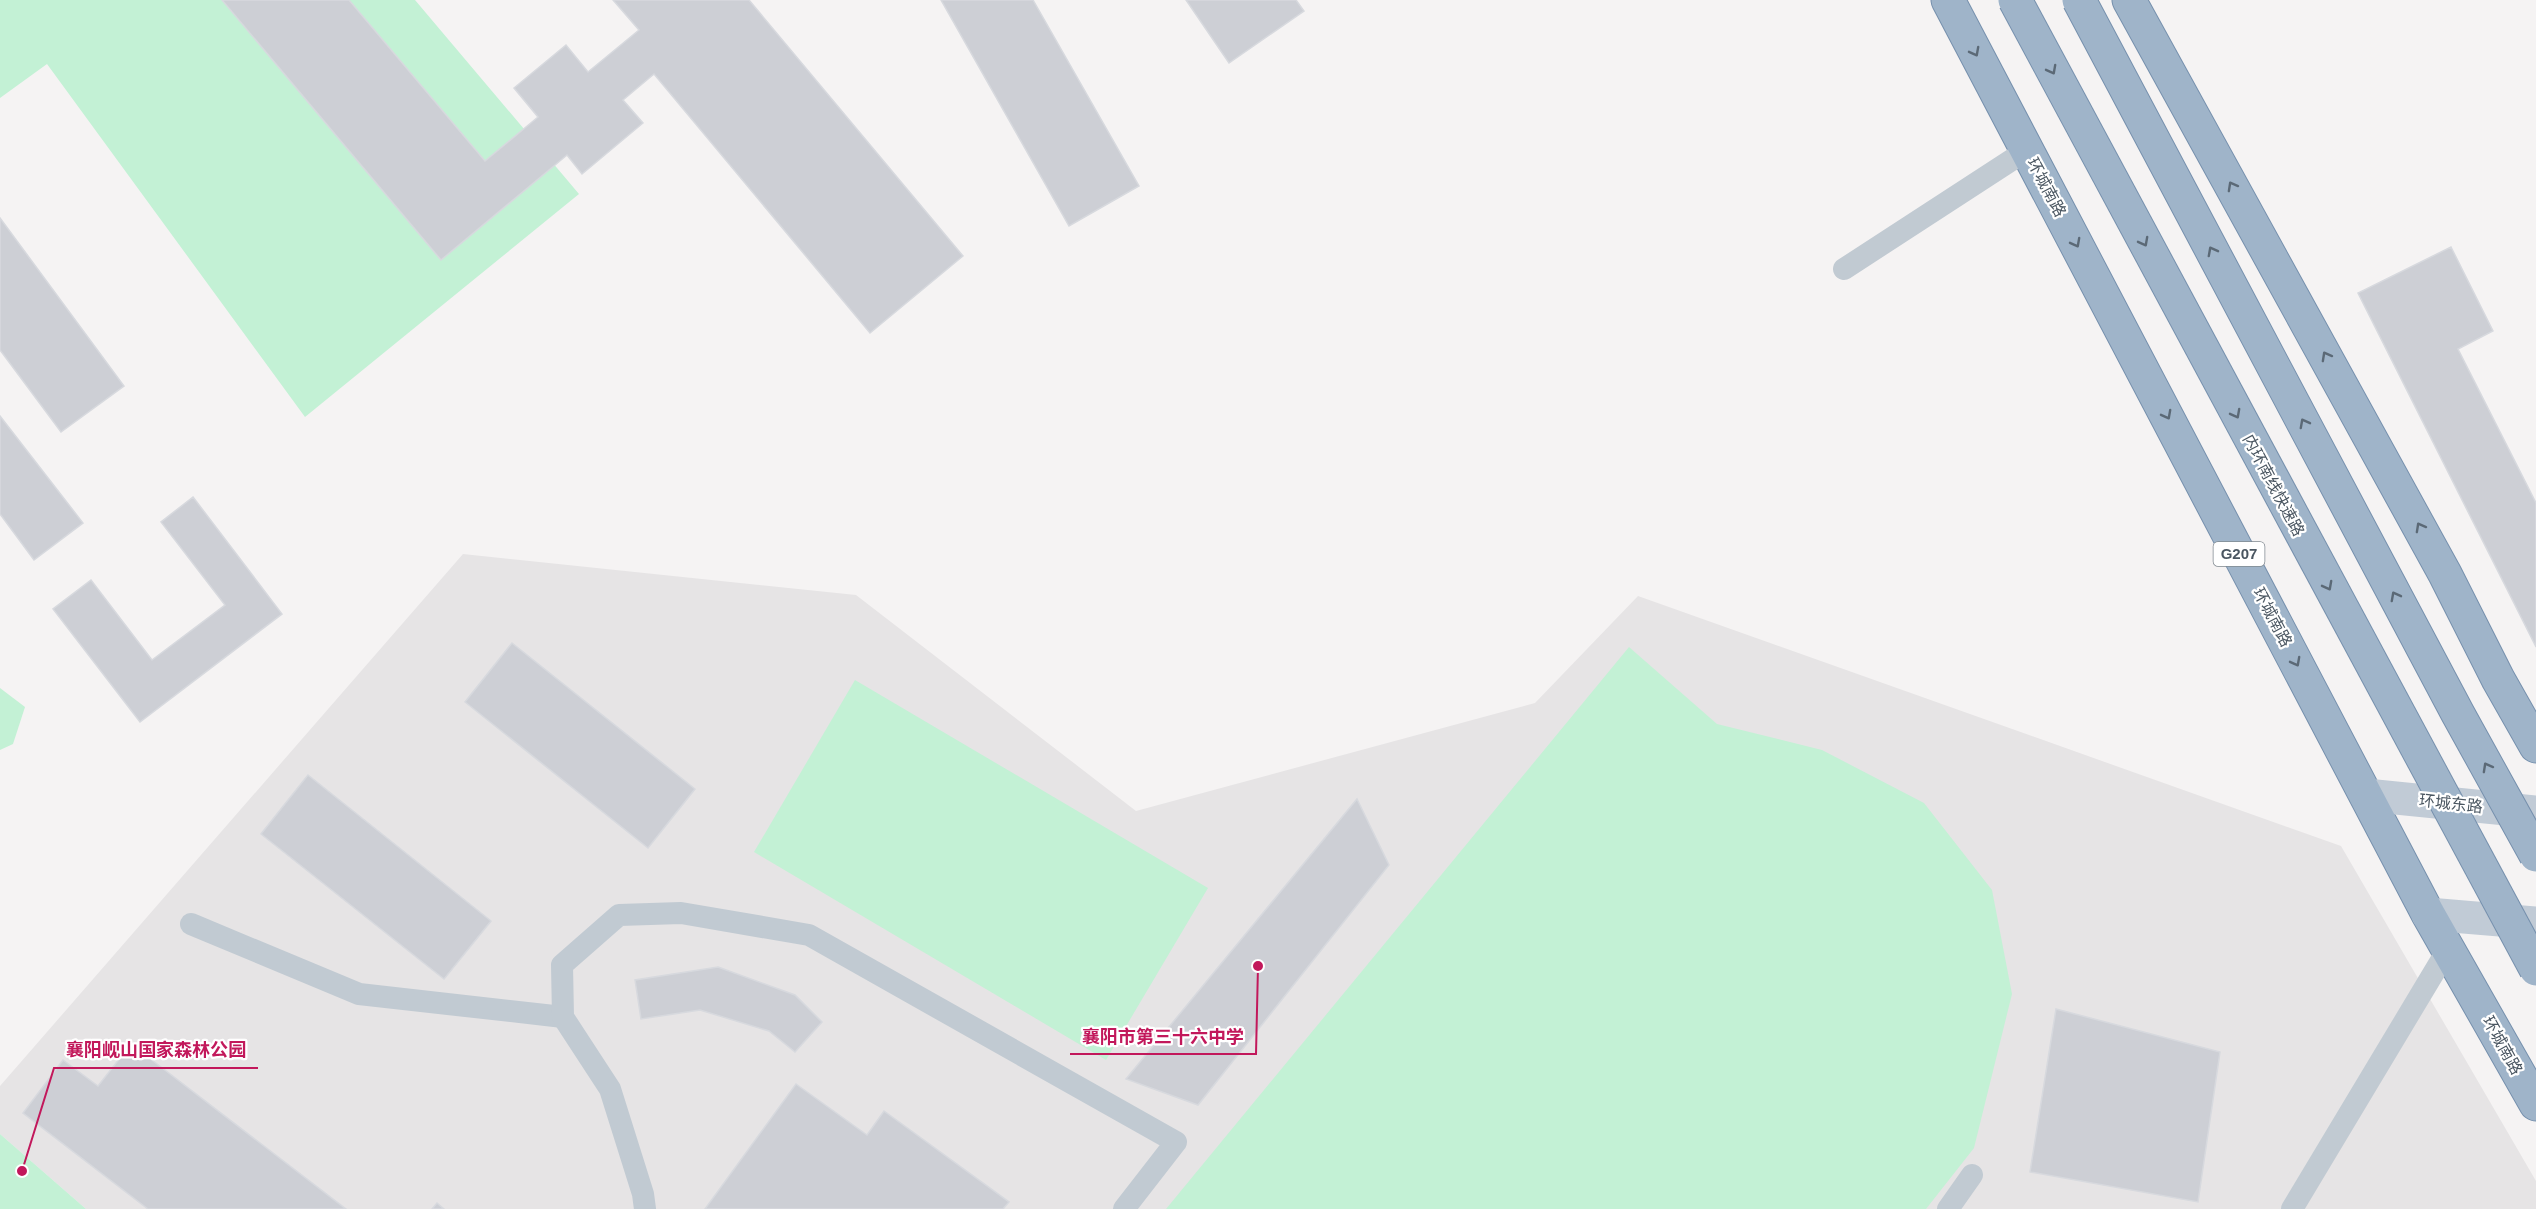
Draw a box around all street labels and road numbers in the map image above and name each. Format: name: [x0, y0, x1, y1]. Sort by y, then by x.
street label: 环城南路: [2024, 155, 2069, 219]
street label: 内环南线快速路: [2240, 432, 2307, 539]
road number: G207: [2214, 542, 2264, 566]
street label: 环城南路: [2250, 585, 2295, 649]
street label: 环城东路: [2418, 792, 2484, 815]
street label: 环城南路: [2480, 1013, 2526, 1077]

